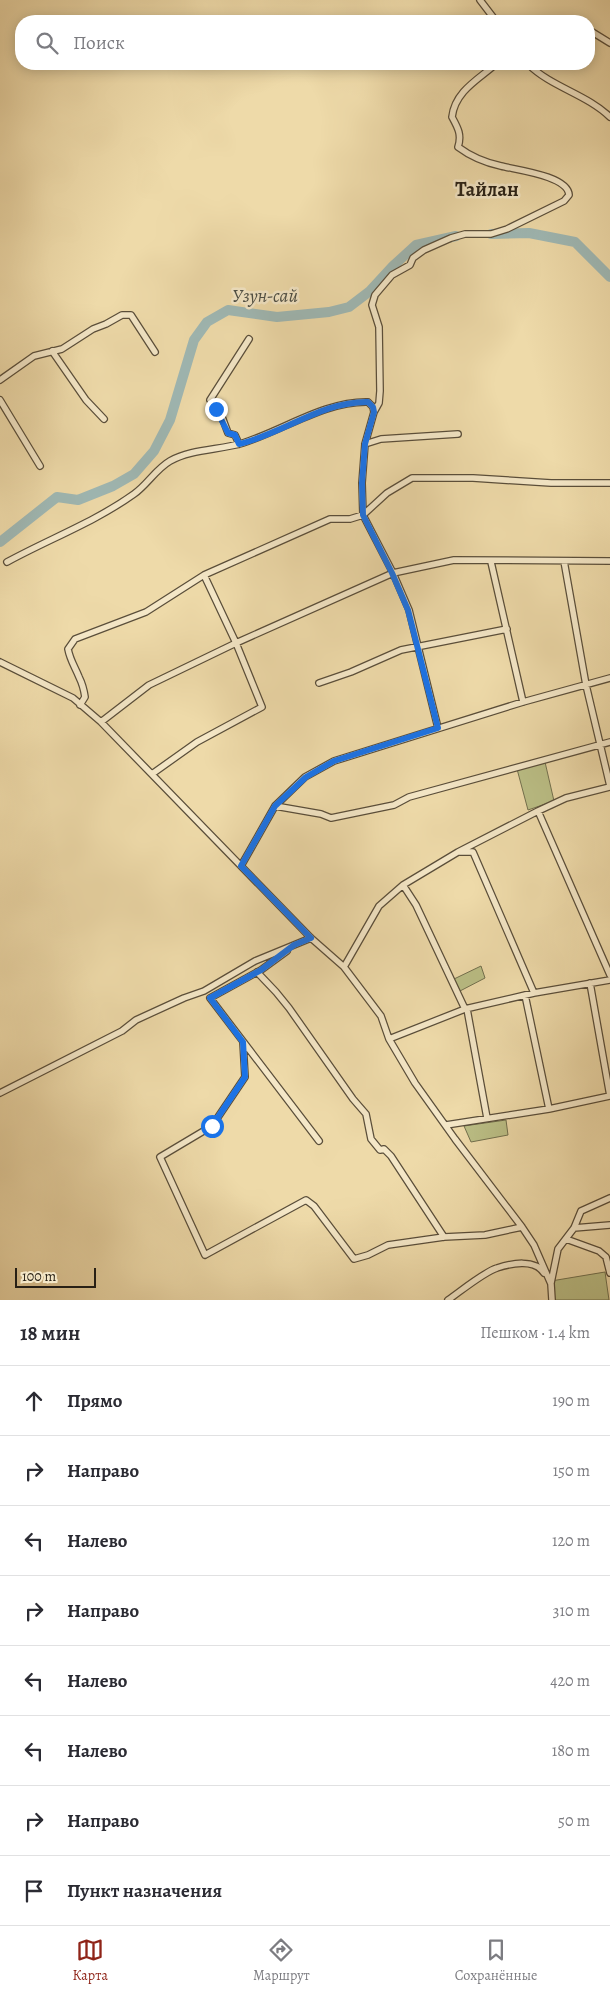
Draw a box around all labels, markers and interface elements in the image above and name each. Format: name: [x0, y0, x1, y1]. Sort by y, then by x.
search box: [15, 15, 595, 70]
icon: search: [33, 29, 61, 57]
text: Поиск: [73, 30, 125, 56]
district label: Тайлан: [455, 176, 519, 203]
water label: Узун-сай: [232, 283, 298, 309]
route end: [205, 398, 228, 421]
route start: [201, 1115, 224, 1138]
scale bar: [15, 1265, 96, 1288]
text: 100 m: [22, 1267, 56, 1286]
text: 18 мин: [20, 1319, 80, 1347]
text: Пешком · 1.4 km: [480, 1322, 590, 1344]
icon: ahead: [20, 1387, 48, 1415]
text: Прямо: [67, 1388, 122, 1414]
text: 190 m: [552, 1390, 590, 1412]
icon: right: [20, 1457, 48, 1485]
text: Направо: [67, 1458, 139, 1484]
text: 150 m: [553, 1460, 590, 1482]
icon: left: [20, 1527, 48, 1555]
text: Налево: [67, 1528, 127, 1554]
text: 120 m: [552, 1530, 590, 1552]
icon: right: [20, 1597, 48, 1625]
text: Направо: [67, 1598, 139, 1624]
text: 310 m: [553, 1600, 590, 1622]
icon: left: [20, 1667, 48, 1695]
text: Налево: [67, 1668, 127, 1694]
text: 420 m: [550, 1670, 590, 1692]
icon: left: [20, 1737, 48, 1765]
text: Налево: [67, 1738, 127, 1764]
text: 180 m: [552, 1740, 590, 1762]
icon: right: [20, 1807, 48, 1835]
text: Направо: [67, 1808, 139, 1834]
text: 50 m: [558, 1810, 590, 1832]
icon: arrive: [20, 1877, 48, 1905]
text: Пункт назначения: [67, 1878, 222, 1904]
tab: Карта: [73, 1936, 108, 1985]
tab: Маршрут: [253, 1936, 310, 1985]
tab: Сохранённые: [455, 1936, 537, 1985]

